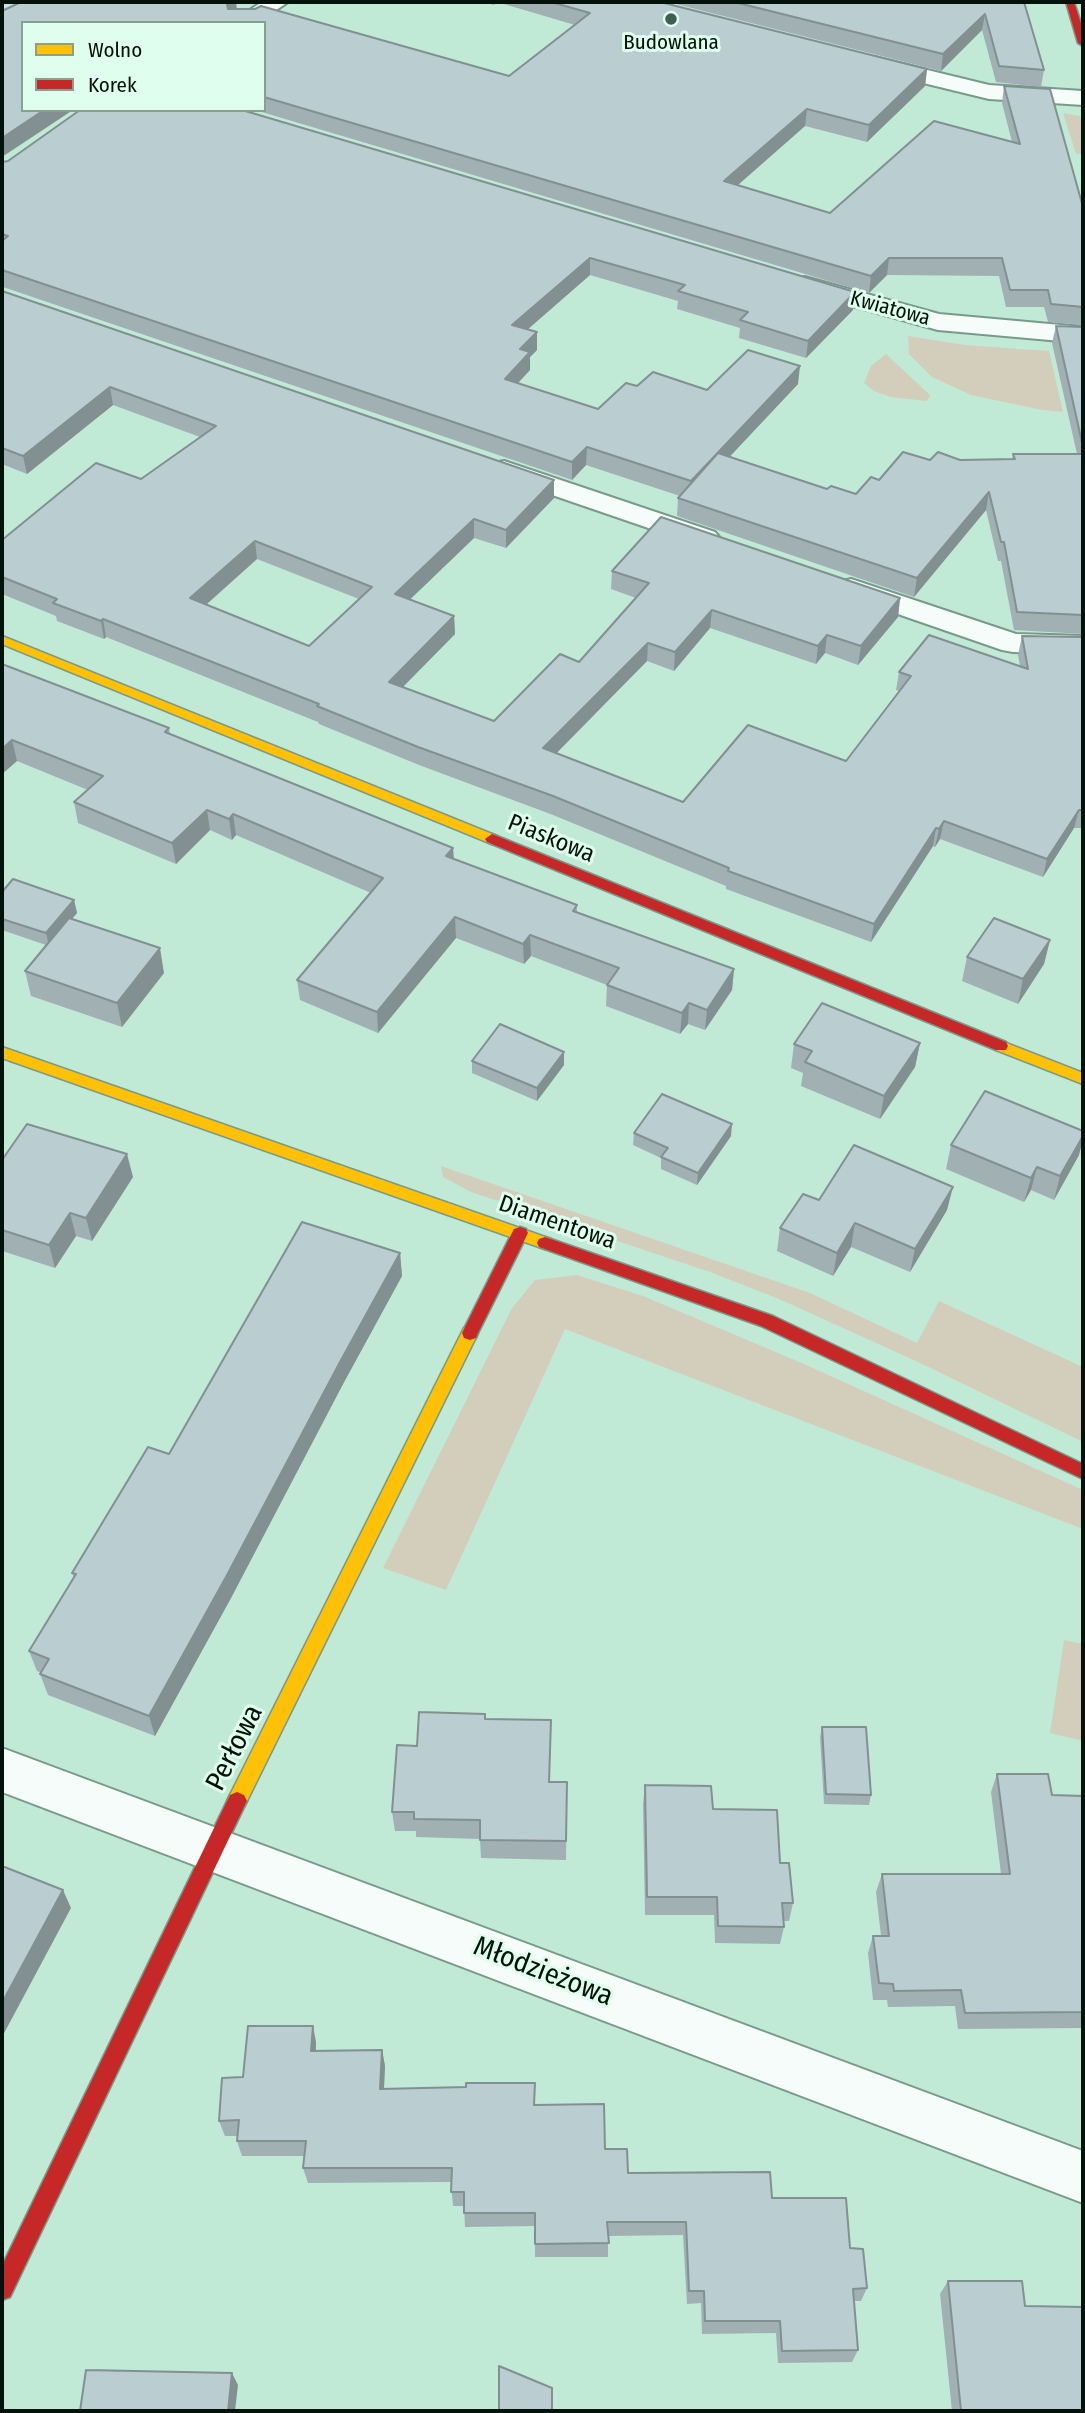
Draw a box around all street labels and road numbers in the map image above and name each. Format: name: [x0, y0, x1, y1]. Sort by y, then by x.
street label: Kwiatowa: [847, 286, 933, 332]
street label: Piaskowa: [503, 809, 599, 869]
street label: Diamentowa: [495, 1190, 619, 1256]
street label: Perłowa: [199, 1700, 271, 1796]
street label: Młodzieżowa: [469, 1930, 617, 2014]

